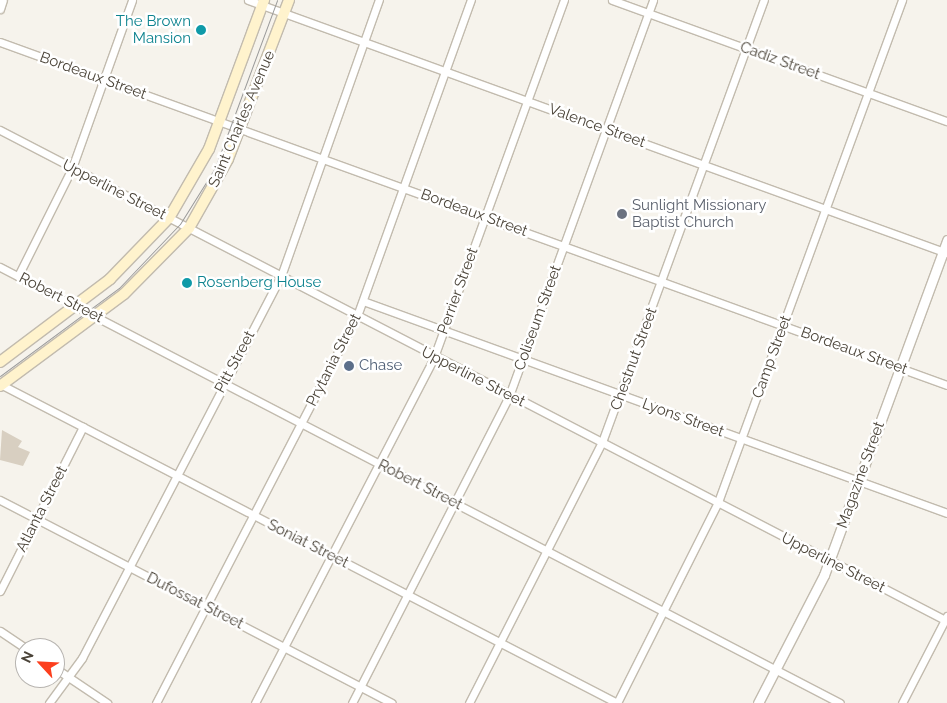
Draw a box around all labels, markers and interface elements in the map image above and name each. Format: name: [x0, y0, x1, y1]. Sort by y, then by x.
place label: The Brown Mansion: [116, 12, 191, 47]
marker: The Brown Mansion: [195, 24, 207, 36]
street label: Cadiz Street: [738, 38, 822, 84]
street label: Bordeaux Street: [37, 48, 149, 104]
street label: Saint Charles Avenue: [205, 48, 279, 190]
street label: Valence Street: [546, 100, 648, 152]
street label: Upperline Street: [59, 156, 169, 224]
street label: Bordeaux Street: [418, 185, 530, 241]
place label: Sunlight Missionary Baptist Church: [632, 196, 766, 231]
marker: Sunlight Missionary Baptist Church: [616, 208, 628, 220]
street label: Perrier Street: [434, 245, 482, 337]
street label: Coliseum Street: [511, 263, 565, 373]
street label: Robert Street: [16, 269, 106, 327]
place label: Rosenberg House: [197, 274, 321, 292]
marker: Rosenberg House: [181, 277, 193, 289]
street label: Chestnut Street: [607, 305, 661, 413]
street label: Prytania Street: [303, 311, 365, 409]
street label: Camp Street: [749, 313, 795, 401]
street label: Bordeaux Street: [798, 323, 910, 379]
street label: Pitt Street: [211, 328, 259, 396]
street label: Upperline Street: [418, 343, 528, 411]
place label: Chase: [359, 357, 402, 375]
marker: Chase: [343, 360, 355, 372]
street label: Lyons Street: [640, 395, 726, 441]
street label: Magazine Street: [833, 419, 889, 531]
street label: Robert Street: [375, 456, 465, 514]
street label: Atlanta Street: [13, 463, 71, 555]
street label: Soniat Street: [264, 516, 352, 572]
street label: Upperline Street: [778, 529, 888, 597]
street label: Dufossat Street: [144, 569, 246, 633]
north arrow: [15, 638, 65, 688]
text: N: [18, 649, 37, 665]

